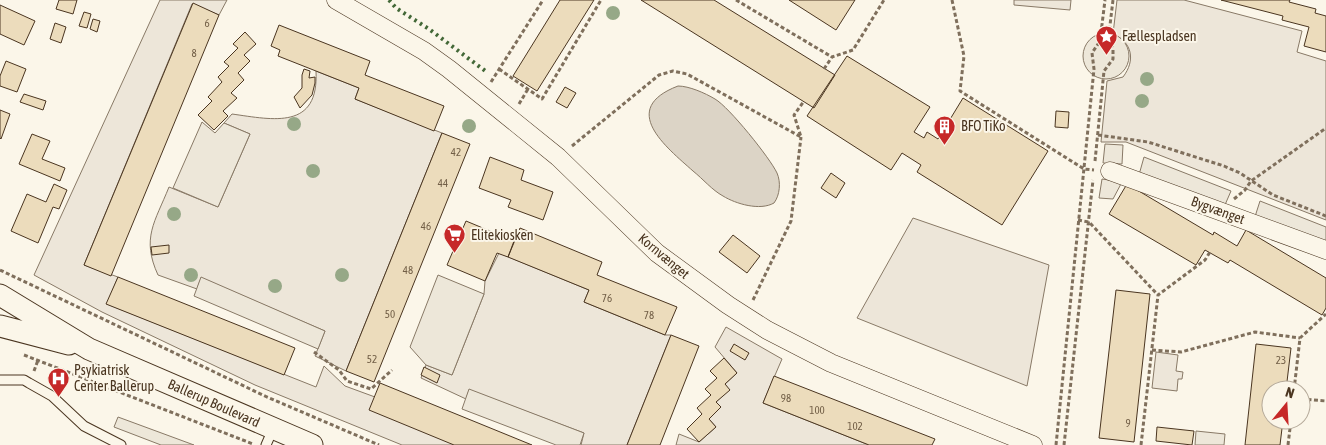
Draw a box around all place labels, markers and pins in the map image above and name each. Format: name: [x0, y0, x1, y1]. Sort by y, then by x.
place icon: Fællespladsen: [1094, 24, 1118, 55]
place label: Fællespladsen: [1122, 28, 1197, 44]
building icon: BFO TiKo: [933, 114, 957, 145]
place label: BFO TiKo: [961, 118, 1006, 134]
supermarket icon: Elitekiosken: [443, 223, 467, 254]
place label: Elitekiosken: [471, 227, 534, 243]
place label: Psykiatrisk Center Ballerup: [74, 362, 154, 394]
hospital icon: Psykiatrisk Center Ballerup: [46, 366, 70, 397]

